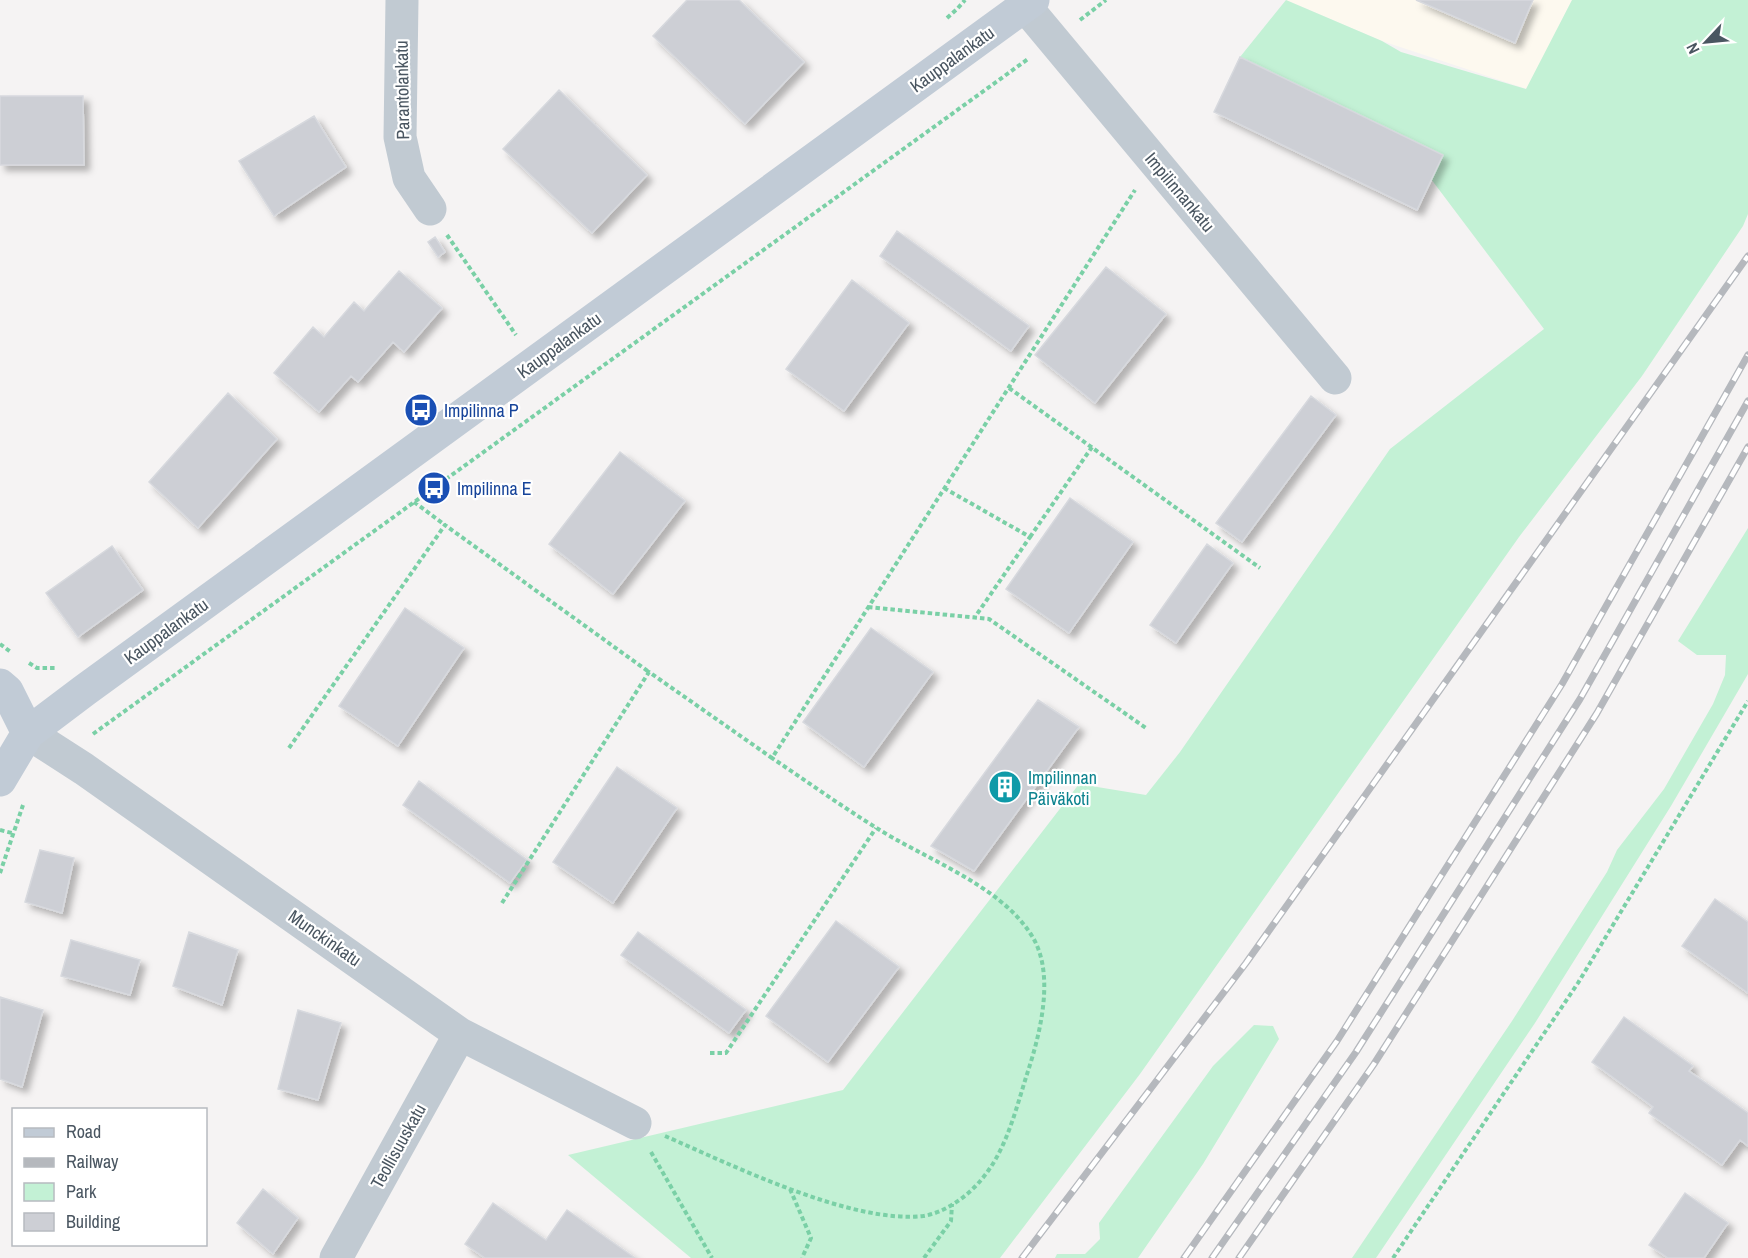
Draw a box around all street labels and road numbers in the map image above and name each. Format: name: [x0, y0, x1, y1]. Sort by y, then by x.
street label: Kauppalankatu: [905, 20, 999, 98]
street label: Parantolankatu: [389, 40, 415, 140]
street label: Impilinnankatu: [1139, 147, 1221, 237]
street label: Kauppalankatu: [512, 306, 606, 384]
street label: Kauppalankatu: [119, 592, 213, 670]
street label: Munckinkatu: [284, 904, 366, 972]
street label: Teollisuuskatu: [364, 1099, 432, 1193]

